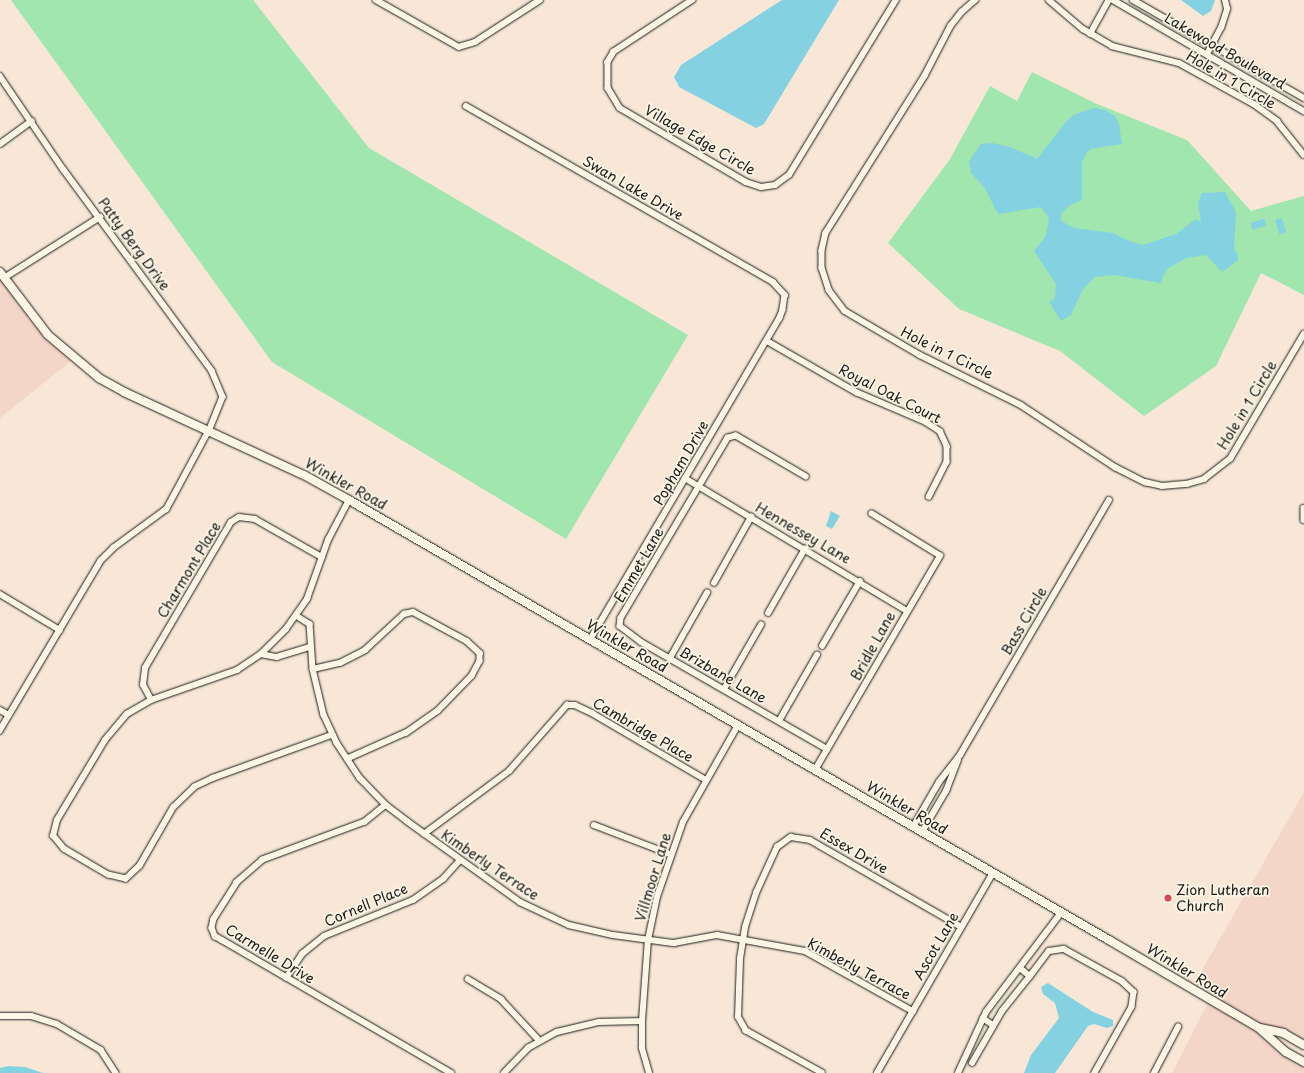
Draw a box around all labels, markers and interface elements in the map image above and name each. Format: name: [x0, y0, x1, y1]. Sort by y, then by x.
street label: Lakewood Boulevard: [1161, 9, 1289, 93]
street label: Hole in 1 Circle: [1182, 47, 1280, 113]
street label: Village Edge Circle: [641, 101, 759, 179]
street label: Swan Lake Drive: [580, 152, 686, 224]
street label: Patty Berg Drive: [94, 194, 174, 294]
street label: Hole in 1 Circle: [897, 323, 997, 383]
street label: Hole in 1 Circle: [1213, 357, 1281, 453]
street label: Royal Oak Court: [835, 361, 945, 427]
street label: Popham Drive: [650, 418, 712, 508]
street label: Winkler Road: [302, 454, 390, 514]
street label: Hennessey Lane: [752, 499, 854, 567]
street label: Charmont Place: [154, 519, 224, 621]
street label: Emmet Lane: [610, 524, 668, 606]
street label: Bass Circle: [998, 584, 1050, 658]
street label: Bridle Lane: [847, 608, 899, 684]
street label: Winkler Road: [583, 616, 671, 676]
street label: Brizbane Lane: [676, 643, 770, 707]
street label: Cambridge Place: [590, 694, 696, 766]
street label: Winkler Road: [863, 778, 951, 838]
street label: Essex Drive: [817, 825, 891, 877]
street label: Kimberly Terrace: [438, 826, 542, 904]
street label: Villmoor Lane: [631, 830, 675, 924]
street label: Cornell Place: [322, 880, 410, 930]
place label: Zion Lutheran Church: [1176, 882, 1269, 914]
marker: Zion Lutheran Church: [1163, 893, 1173, 903]
street label: Ascot Lane: [910, 909, 962, 983]
street label: Carmelle Drive: [222, 921, 318, 987]
street label: Kimberly Terrace: [805, 935, 913, 1003]
street label: Winkler Road: [1143, 940, 1231, 1002]

